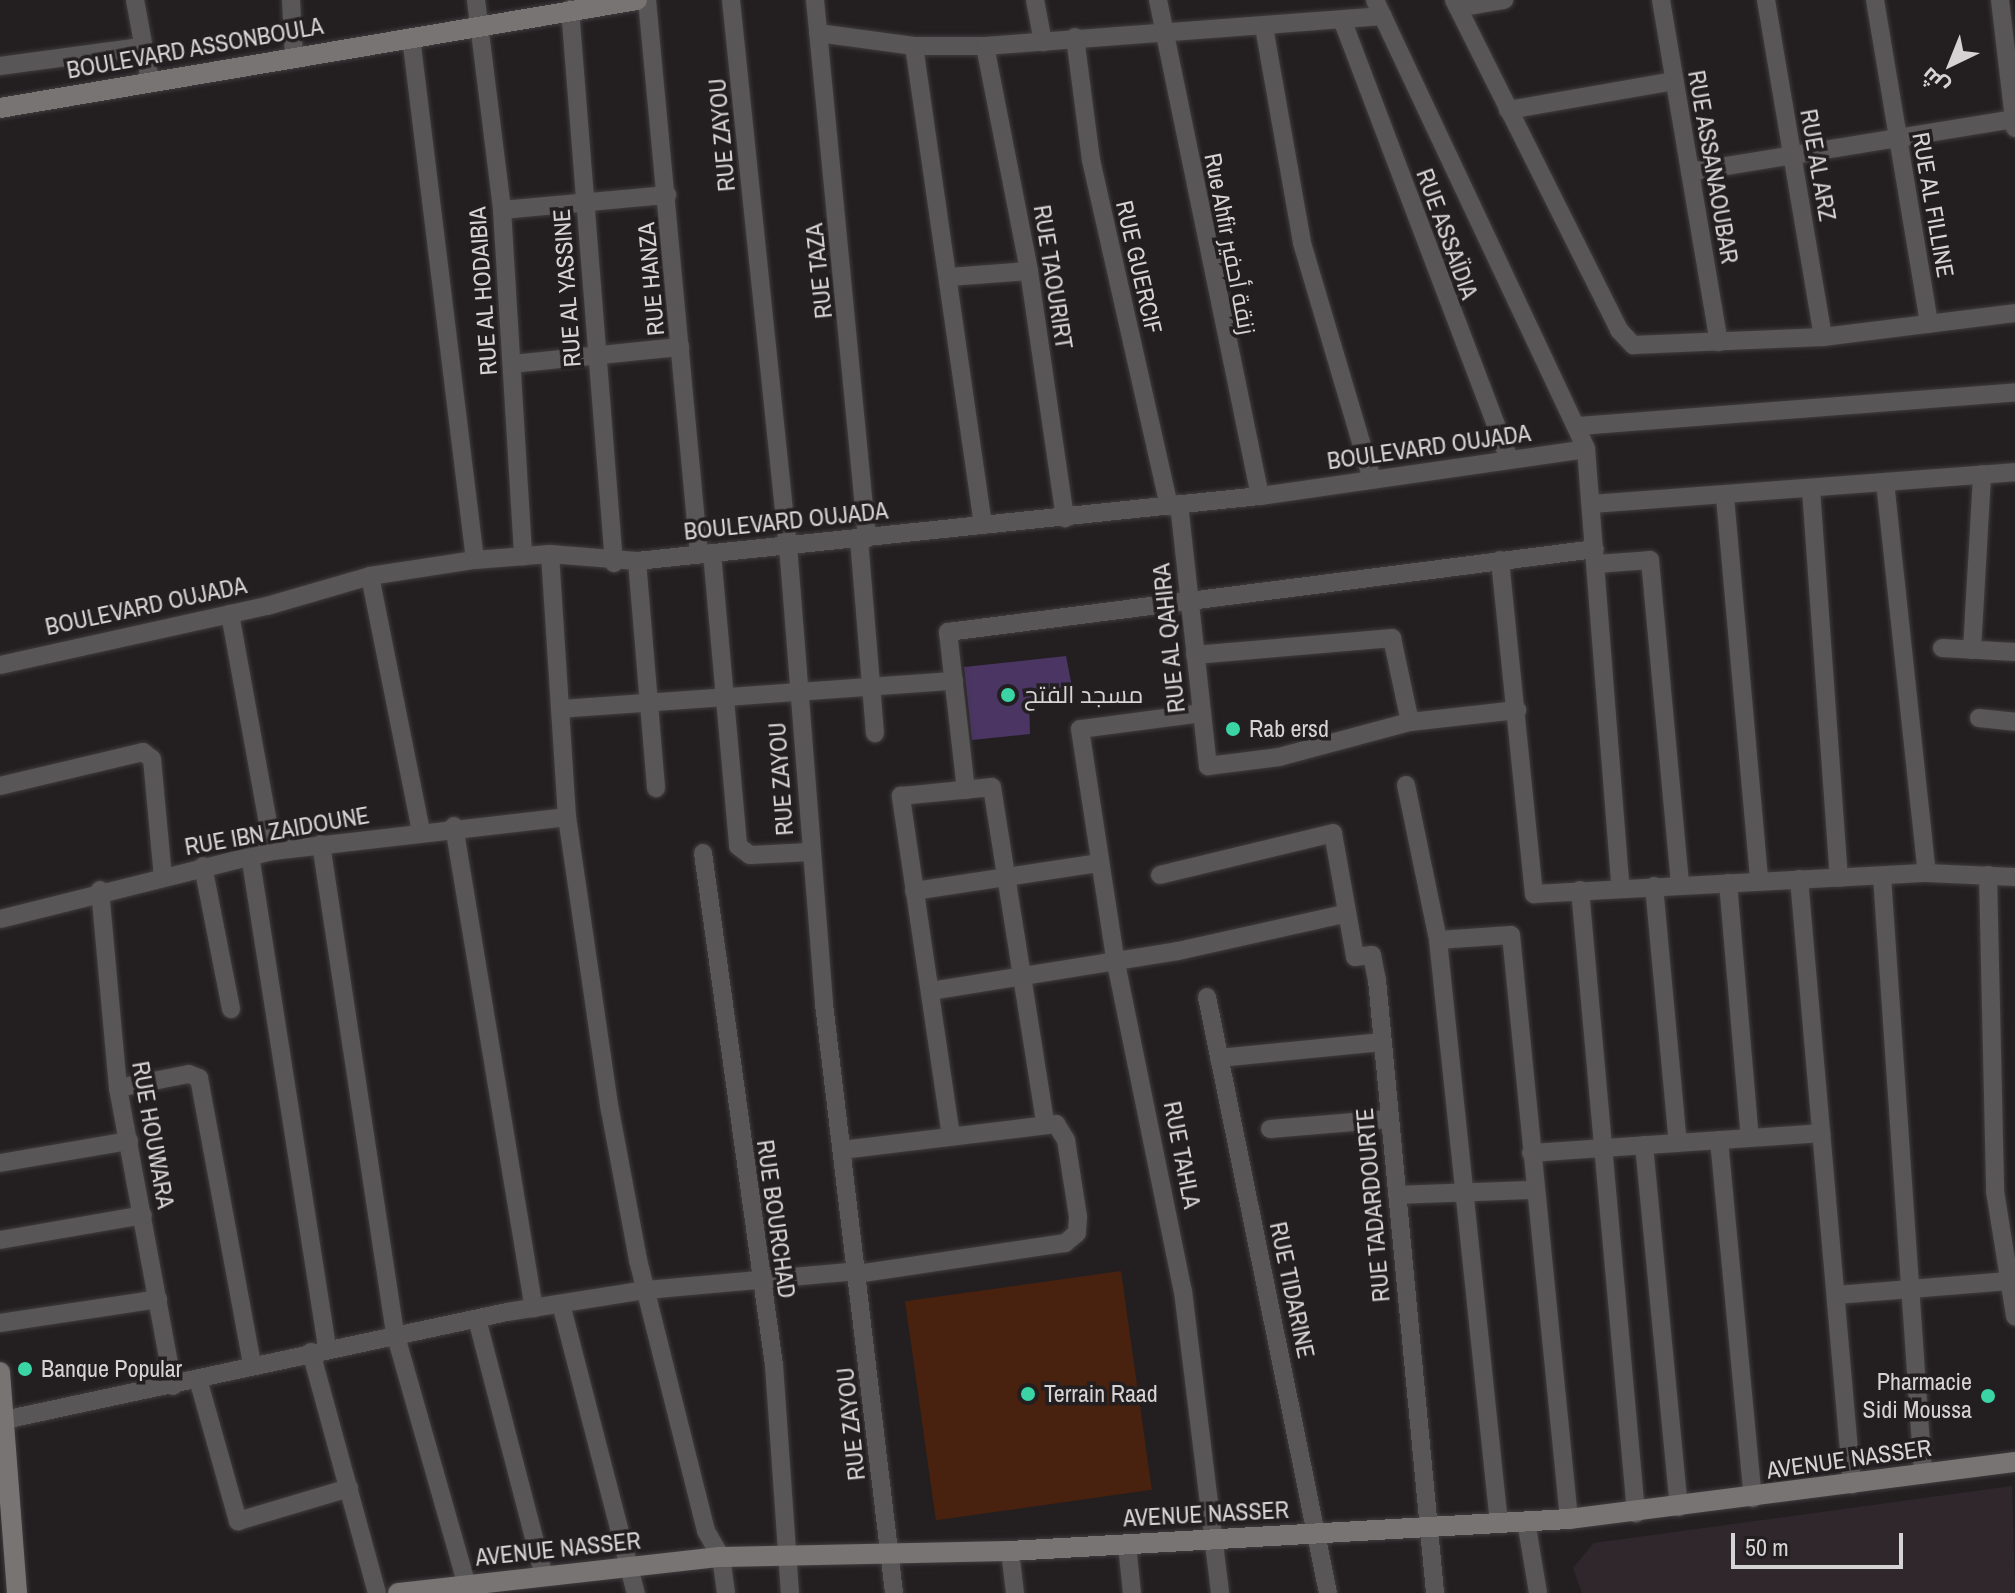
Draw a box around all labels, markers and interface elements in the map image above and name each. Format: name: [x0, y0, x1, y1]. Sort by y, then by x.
street label: BOULEVARD ASSONBOULA: [64, 11, 326, 85]
north arrow: [1911, 24, 1991, 104]
text: ش: [1914, 61, 1955, 102]
street label: RUE ASSANAOUBAR: [1682, 68, 1744, 266]
street label: RUE ZAYOU: [703, 77, 741, 193]
street label: RUE AL ARZ: [1794, 105, 1842, 225]
street label: RUE AL FILLINE: [1906, 129, 1960, 281]
street label: Rue Ahfir زنقة أحفير: [1198, 150, 1262, 338]
street label: RUE ASSAÏDIA: [1410, 164, 1484, 304]
street label: RUE GUERCIF: [1110, 198, 1168, 336]
street label: RUE TAOURIRT: [1027, 203, 1079, 351]
street label: RUE AL HODAIBIA: [463, 205, 503, 377]
street label: RUE AL YASSINE: [547, 207, 587, 369]
street label: RUE HANZA: [632, 221, 670, 337]
street label: RUE TAZA: [800, 222, 838, 320]
street label: BOULEVARD OUJADA: [1325, 418, 1533, 476]
street label: BOULEVARD OUJADA: [682, 496, 890, 546]
street label: RUE AL QAHIRA: [1147, 561, 1191, 715]
street label: BOULEVARD OUJADA: [43, 571, 249, 641]
place label: مسجد الفتح: [1024, 681, 1143, 709]
marker: مسجد الفتح: [999, 686, 1017, 704]
place label: Rab ersd: [1249, 715, 1329, 743]
marker: Rab ersd: [1224, 720, 1242, 738]
street label: RUE ZAYOU: [763, 721, 799, 837]
street label: RUE IBN ZAIDOUNE: [182, 801, 372, 861]
street label: RUE HOUWARA: [126, 1059, 180, 1211]
street label: RUE TAHLA: [1157, 1099, 1207, 1211]
street label: RUE TADARDOURTE: [1350, 1107, 1396, 1303]
street label: RUE BOURCHAD: [751, 1138, 801, 1300]
street label: RUE TIDARINE: [1263, 1219, 1321, 1361]
place label: Banque Popular: [41, 1355, 182, 1383]
marker: Banque Popular: [16, 1360, 34, 1378]
street label: RUE ZAYOU: [831, 1366, 871, 1482]
place label: Pharmacie Sidi Moussa: [1863, 1368, 1972, 1424]
place label: Terrain Raad: [1044, 1380, 1158, 1408]
marker: Terrain Raad: [1019, 1385, 1037, 1403]
marker: Pharmacie Sidi Moussa: [1979, 1387, 1997, 1405]
street label: AVENUE NASSER: [1765, 1433, 1933, 1485]
street label: AVENUE NASSER: [1122, 1495, 1290, 1533]
scale bar: [1735, 1517, 1907, 1567]
street label: AVENUE NASSER: [474, 1526, 642, 1572]
text: 50 m: [1745, 1531, 1789, 1563]

